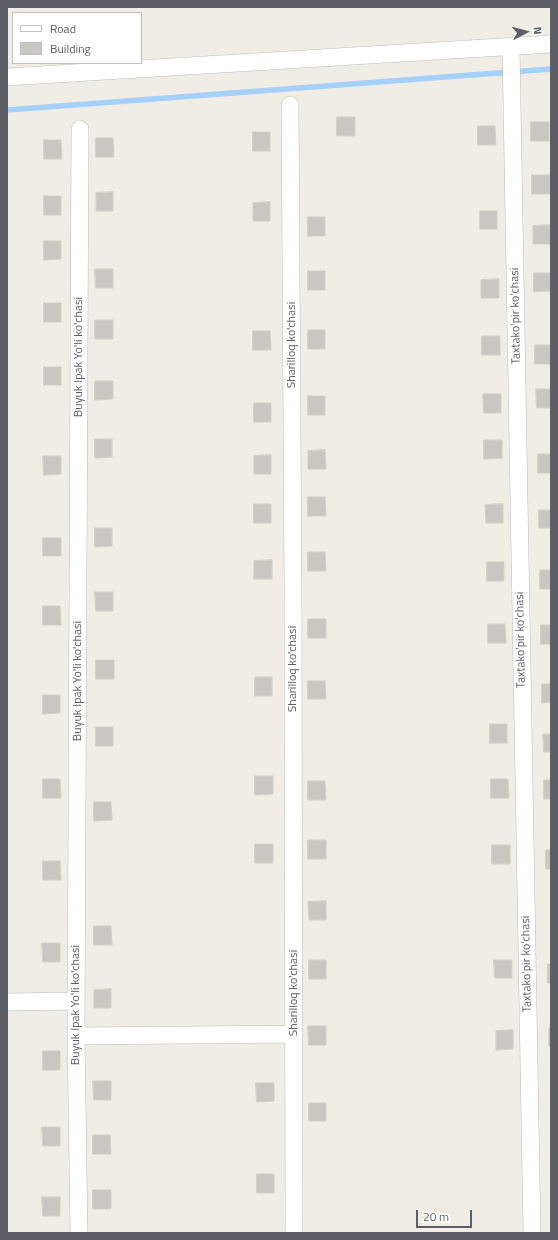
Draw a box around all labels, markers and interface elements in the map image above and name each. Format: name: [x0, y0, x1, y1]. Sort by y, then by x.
legend: [12, 12, 142, 64]
north arrow: [506, 12, 546, 52]
text: Road: [50, 19, 76, 38]
text: N: [530, 26, 546, 35]
text: Building: [50, 39, 91, 58]
street label: Taxtako'pir ko'chasi: [508, 267, 524, 365]
street label: Buyuk Ipak Yo'li ko'chasi: [72, 297, 86, 417]
street label: Sharilloq ko'chasi: [285, 302, 299, 388]
street label: Taxtako'pir ko'chasi: [513, 591, 529, 689]
street label: Buyuk Ipak Yo'li ko'chasi: [71, 621, 85, 741]
street label: Sharilloq ko'chasi: [286, 626, 300, 712]
street label: Taxtako'pir ko'chasi: [519, 915, 535, 1013]
street label: Buyuk Ipak Yo'li ko'chasi: [69, 945, 83, 1065]
street label: Sharilloq ko'chasi: [287, 950, 301, 1036]
scale bar: [418, 1202, 474, 1228]
text: 20 m: [423, 1207, 449, 1226]

